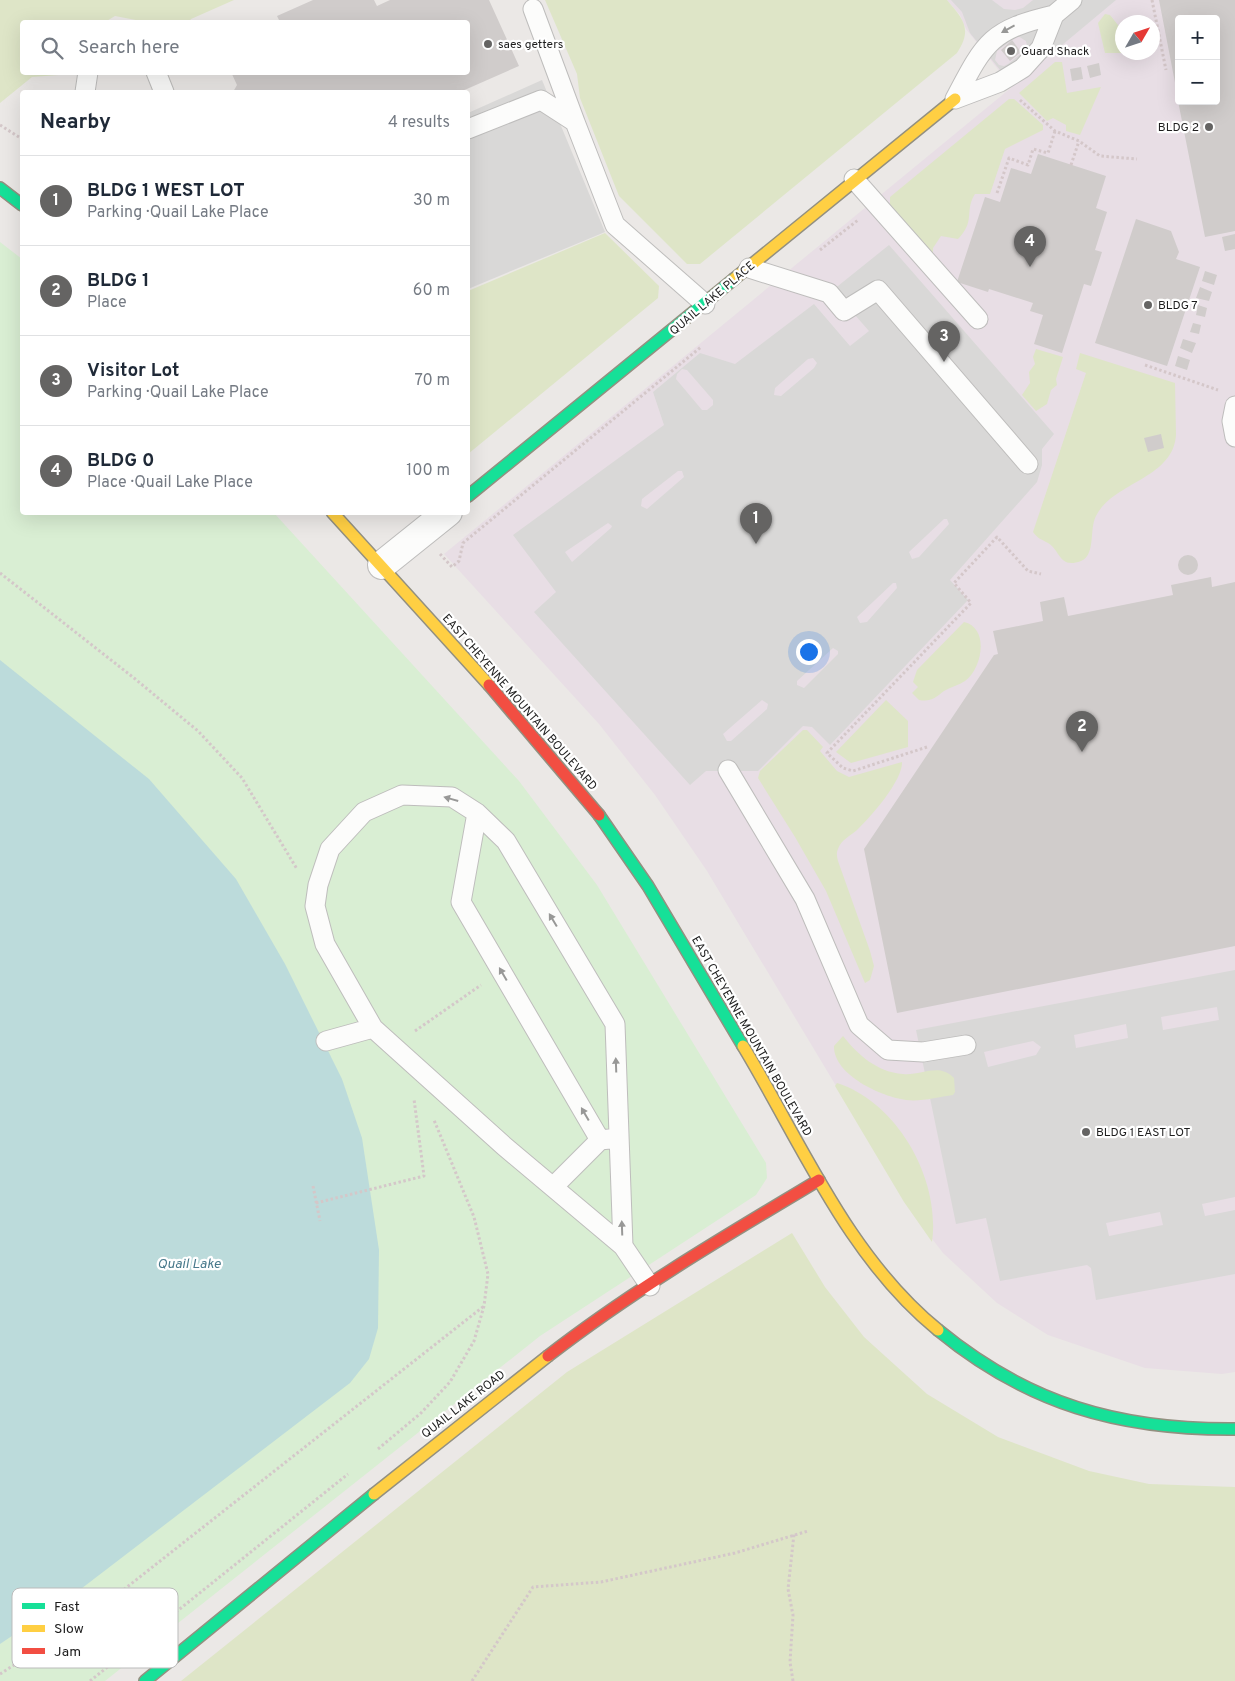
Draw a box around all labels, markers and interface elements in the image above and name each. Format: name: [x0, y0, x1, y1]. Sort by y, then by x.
north arrow: [1115, 15, 1160, 60]
map controls: [1175, 15, 1220, 105]
button: +: [1175, 15, 1220, 60]
search box: [20, 20, 470, 75]
one-way arrow: [1001, 25, 1015, 33]
icon: search: [38, 34, 66, 62]
text: Search here: [78, 36, 180, 60]
place label: saes getters: [498, 37, 563, 53]
marker: saes getters: [482, 38, 494, 50]
place label: Guard Shack: [1021, 44, 1089, 60]
marker: Guard Shack: [1005, 45, 1017, 57]
button: −: [1175, 60, 1220, 105]
text: Nearby: [40, 109, 111, 136]
text: 4 results: [388, 113, 450, 133]
place label: BLDG 2: [1158, 120, 1199, 136]
marker: BLDG 2: [1203, 121, 1215, 133]
text: BLDG 1 WEST LOT: [87, 179, 245, 203]
text: 1: [53, 191, 59, 211]
text: 30 m: [413, 191, 450, 211]
text: Parking · Quail Lake Place: [87, 203, 269, 223]
pin: 4: [1014, 226, 1046, 267]
street label: QUAIL LAKE PLACE: [667, 258, 759, 339]
text: BLDG 1: [87, 269, 150, 293]
text: 2: [51, 281, 61, 301]
text: 60 m: [413, 281, 450, 301]
text: Place: [87, 293, 127, 313]
place label: BLDG 7: [1158, 298, 1198, 314]
marker: BLDG 7: [1142, 299, 1154, 311]
pin: 3: [928, 321, 960, 362]
text: Visitor Lot: [87, 359, 179, 383]
text: 3: [51, 371, 61, 391]
text: 70 m: [415, 371, 450, 391]
text: Parking · Quail Lake Place: [87, 383, 269, 403]
text: BLDG 0: [87, 449, 154, 473]
text: 4: [51, 461, 61, 481]
text: 100 m: [406, 461, 450, 481]
text: Place · Quail Lake Place: [87, 473, 253, 493]
pin: 1: [740, 503, 772, 544]
street label: EAST CHEYENNE MOUNTAIN BOULEVARD: [438, 611, 600, 794]
your location: [796, 639, 822, 665]
pin: 2: [1066, 711, 1098, 752]
one-way arrow: [443, 794, 458, 802]
one-way arrow: [548, 913, 557, 926]
street label: EAST CHEYENNE MOUNTAIN BOULEVARD: [687, 934, 815, 1139]
one-way arrow: [499, 966, 507, 981]
one-way arrow: [612, 1057, 620, 1073]
one-way arrow: [580, 1108, 589, 1121]
place label: BLDG 1 EAST LOT: [1096, 1125, 1190, 1141]
marker: BLDG 1 EAST LOT: [1080, 1126, 1092, 1138]
one-way arrow: [618, 1219, 626, 1235]
water label: Quail Lake: [157, 1256, 221, 1273]
street label: QUAIL LAKE ROAD: [418, 1367, 509, 1443]
legend: [12, 1588, 178, 1668]
text: Fast: [54, 1599, 80, 1616]
text: Slow: [54, 1621, 84, 1638]
text: Jam: [54, 1644, 81, 1661]

